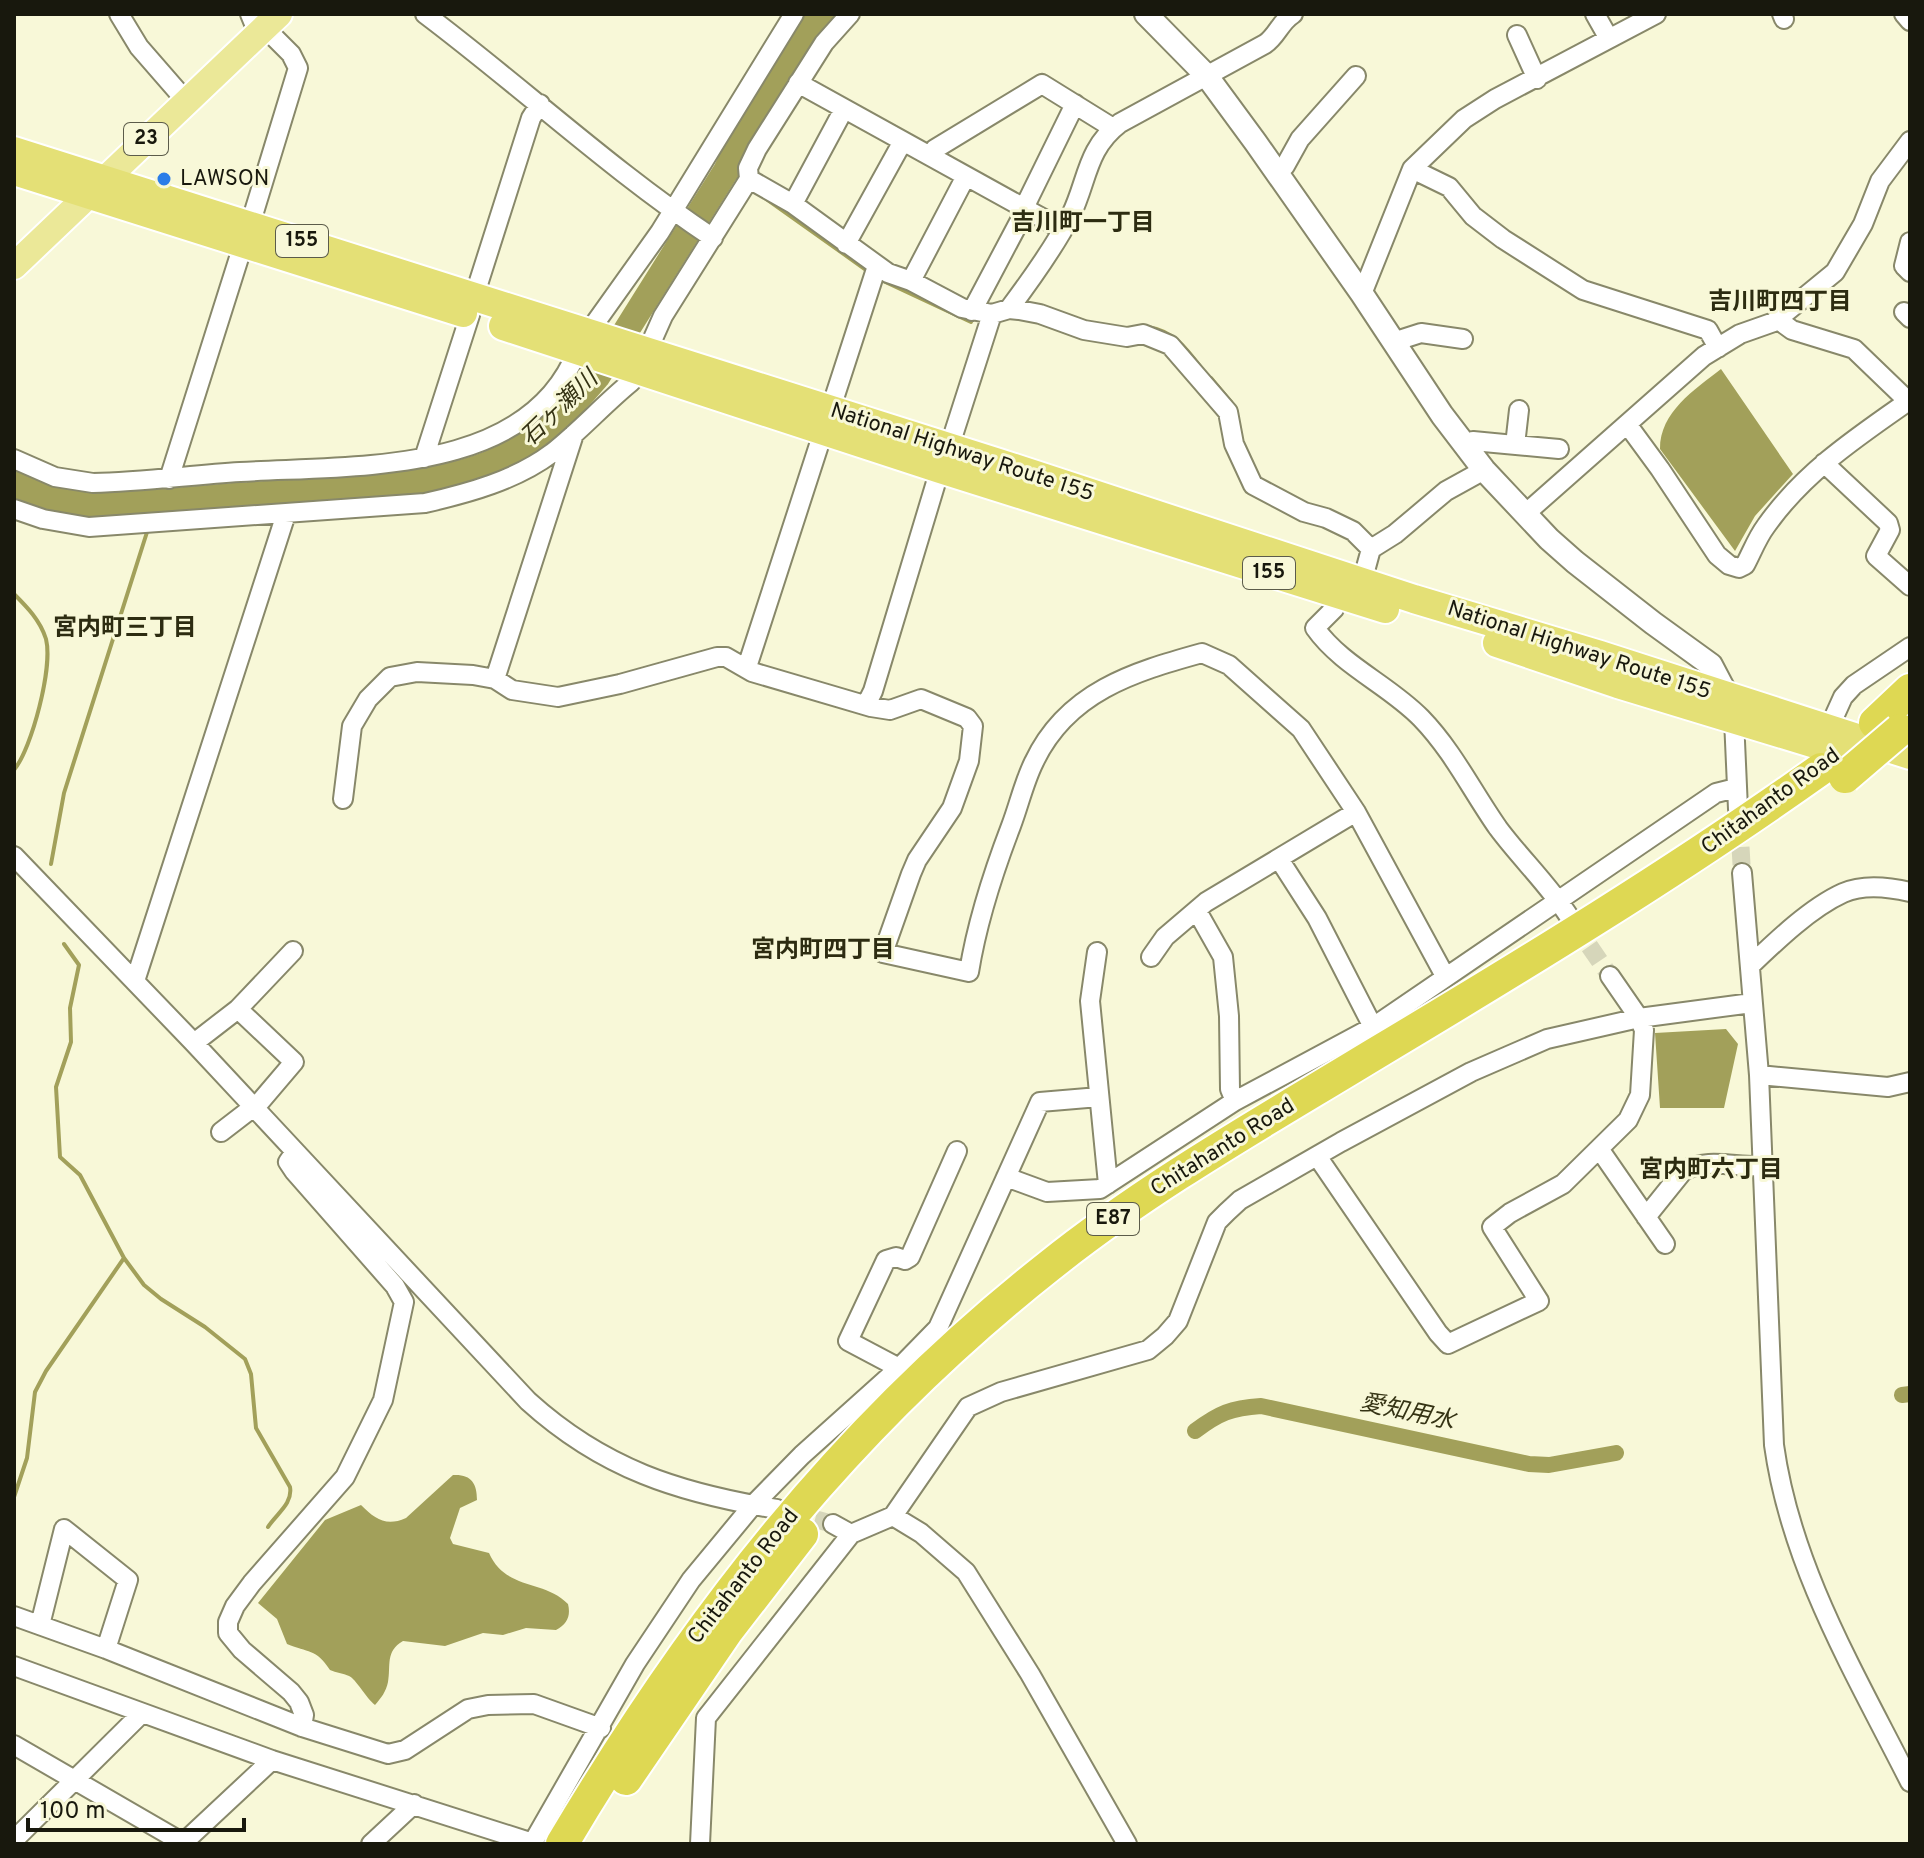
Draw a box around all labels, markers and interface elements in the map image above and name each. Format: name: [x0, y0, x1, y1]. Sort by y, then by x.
road number: 23: [124, 123, 168, 155]
place label: LAWSON: [180, 166, 269, 193]
marker: LAWSON: [155, 170, 173, 188]
district label: 吉川町一丁目: [1011, 209, 1155, 239]
road number: 155: [276, 225, 328, 257]
district label: 吉川町四丁目: [1708, 288, 1852, 318]
water label: 石ヶ瀬川: [515, 363, 607, 453]
street label: National Highway Route 155: [827, 398, 1097, 508]
road number: 155: [1243, 557, 1295, 589]
street label: National Highway Route 155: [1444, 596, 1714, 706]
district label: 宮内町三丁目: [53, 614, 197, 644]
street label: Chitahanto Road: [1696, 743, 1846, 861]
district label: 宮内町四丁目: [751, 936, 895, 966]
street label: Chitahanto Road: [1146, 1093, 1300, 1203]
district label: 宮内町六丁目: [1639, 1156, 1783, 1186]
road number: E87: [1087, 1203, 1139, 1235]
water label: 愛知用水: [1357, 1388, 1460, 1438]
street label: Chitahanto Road: [683, 1504, 805, 1650]
scale bar: [28, 1782, 244, 1832]
text: 100 m: [40, 1797, 106, 1827]

